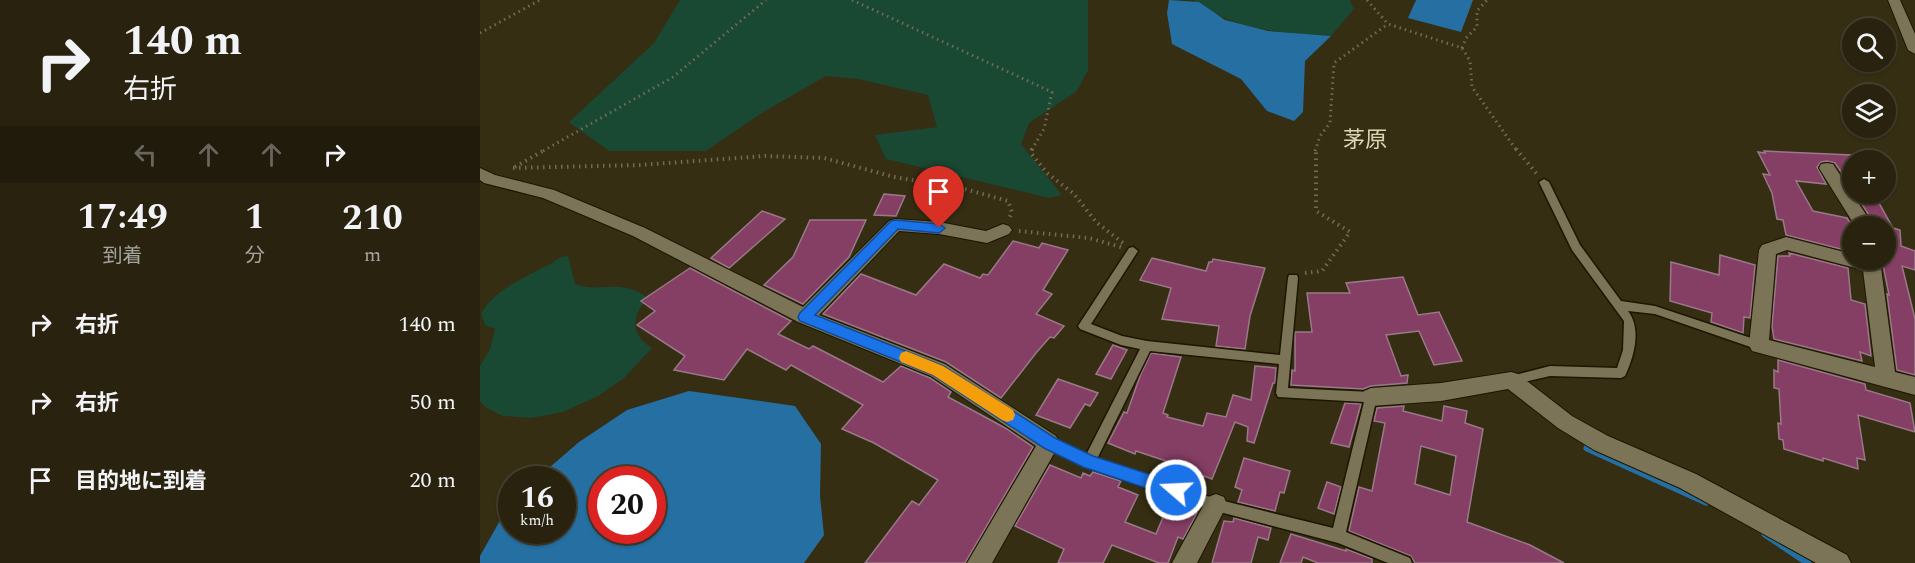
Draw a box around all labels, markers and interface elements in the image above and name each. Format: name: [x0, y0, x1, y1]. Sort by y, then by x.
text: 140 m: [123, 10, 242, 73]
map controls: [1842, 18, 1896, 270]
button: search: [1842, 18, 1896, 72]
icon: right: [24, 24, 102, 102]
text: 右折: [123, 69, 177, 111]
button: layers: [1842, 84, 1896, 138]
district label: 茅原: [1343, 124, 1387, 157]
icon: left: [129, 138, 162, 171]
icon: ahead: [192, 138, 225, 171]
icon: ahead: [255, 138, 288, 171]
icon: right: [318, 138, 351, 171]
button: +: [1842, 150, 1896, 204]
pin: [913, 166, 964, 228]
icon: arrive: [922, 175, 955, 208]
text: 17:49: [77, 190, 168, 245]
text: 1: [245, 190, 265, 245]
text: 210: [342, 191, 403, 246]
button: −: [1842, 216, 1896, 270]
text: m: [364, 240, 381, 270]
text: 到着: [102, 241, 142, 271]
text: 分: [245, 241, 265, 271]
icon: right: [24, 308, 57, 341]
text: 140 m: [399, 308, 456, 341]
text: 右折: [75, 309, 119, 342]
icon: right: [24, 386, 57, 419]
text: 50 m: [410, 386, 456, 419]
text: 右折: [75, 387, 119, 420]
position arrow: [1144, 458, 1208, 522]
icon: arrive: [24, 464, 57, 497]
text: 20 m: [410, 464, 456, 497]
text: 目的地に到着: [75, 465, 207, 498]
speed limit sign: 20: [588, 466, 666, 544]
text: 16: [520, 475, 554, 521]
text: km/h: [520, 509, 554, 532]

